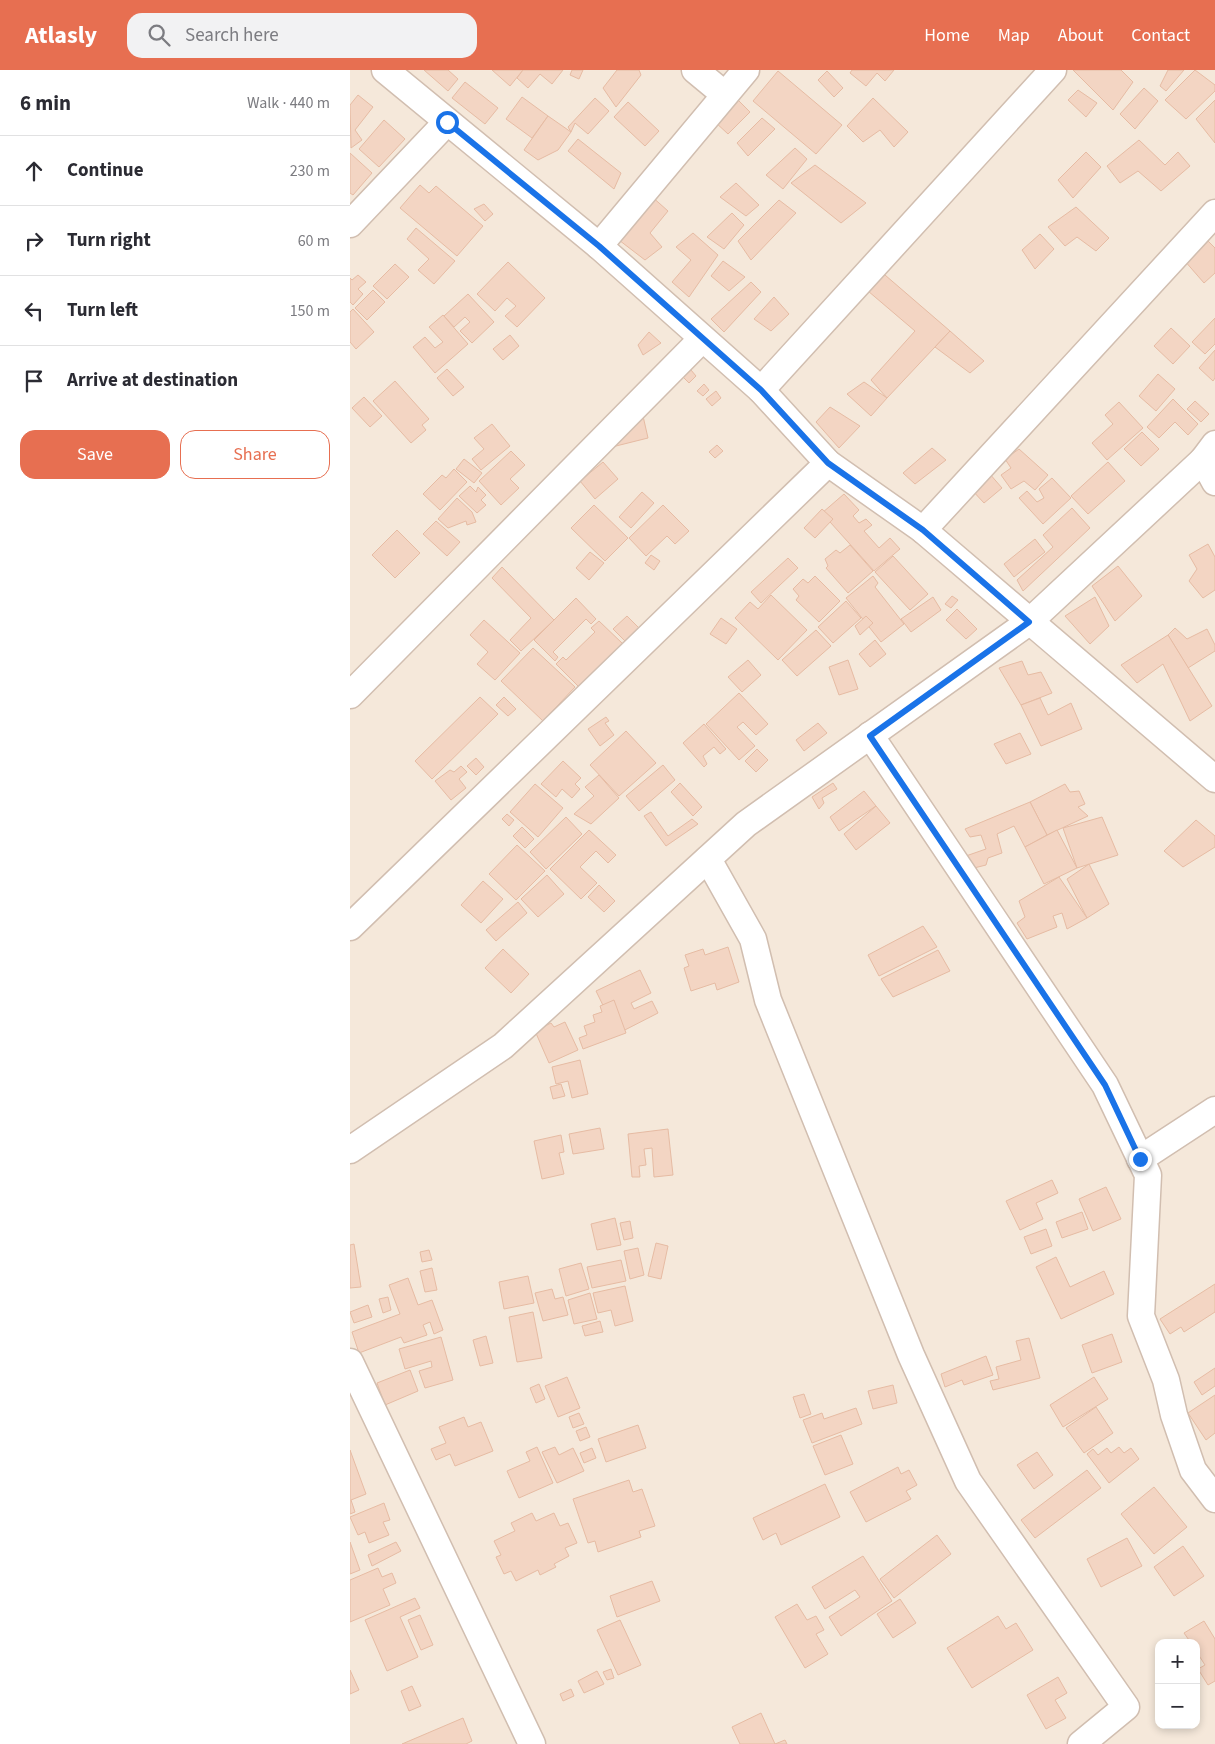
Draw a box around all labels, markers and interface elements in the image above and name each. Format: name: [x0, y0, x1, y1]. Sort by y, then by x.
search box: [127, 13, 477, 58]
text: Atlasly: [25, 18, 97, 53]
icon: search: [145, 21, 173, 49]
text: Search here: [185, 22, 279, 49]
text: Home: [924, 23, 970, 48]
text: Map: [998, 23, 1030, 48]
text: About: [1058, 23, 1103, 48]
text: Contact: [1131, 23, 1190, 48]
text: 6 min: [20, 88, 71, 118]
text: Walk · 440 m: [247, 92, 330, 114]
route start: [436, 111, 459, 134]
icon: ahead: [20, 157, 48, 185]
text: Continue: [67, 157, 144, 184]
text: 230 m: [290, 160, 330, 182]
icon: right: [20, 227, 48, 255]
text: Turn right: [67, 227, 151, 254]
text: 60 m: [298, 230, 330, 252]
icon: left: [20, 297, 48, 325]
text: Turn left: [67, 297, 138, 324]
text: 150 m: [290, 300, 330, 322]
icon: arrive: [20, 367, 48, 395]
text: Arrive at destination: [67, 367, 238, 394]
button: Save: [20, 430, 170, 479]
button: Share: [180, 430, 330, 479]
route end: [1129, 1148, 1152, 1171]
map controls: [1155, 1639, 1200, 1729]
button: +: [1155, 1639, 1200, 1684]
button: −: [1155, 1684, 1200, 1729]

